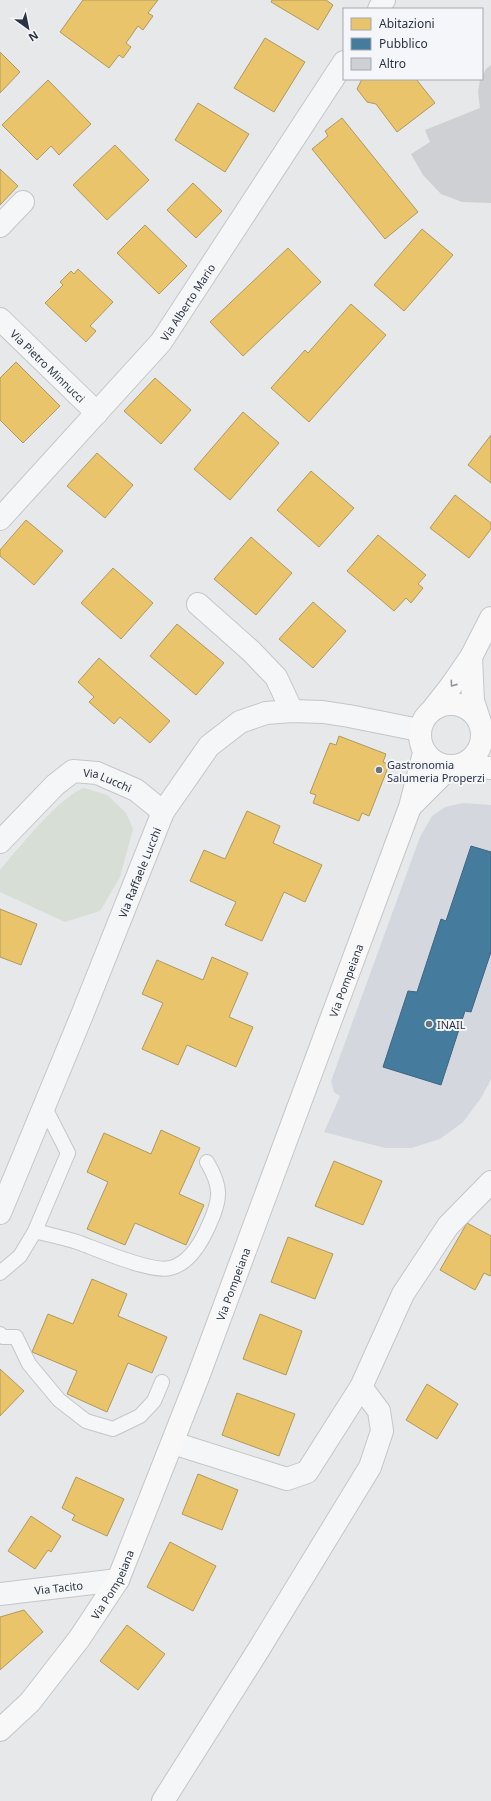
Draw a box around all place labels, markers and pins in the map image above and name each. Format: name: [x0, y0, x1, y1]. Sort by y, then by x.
place label: Gastronomia Salumeria Properzi: [387, 757, 485, 785]
marker: Gastronomia Salumeria Properzi: [374, 765, 384, 775]
place label: INAIL: [437, 1017, 466, 1032]
marker: INAIL: [424, 1019, 434, 1029]

